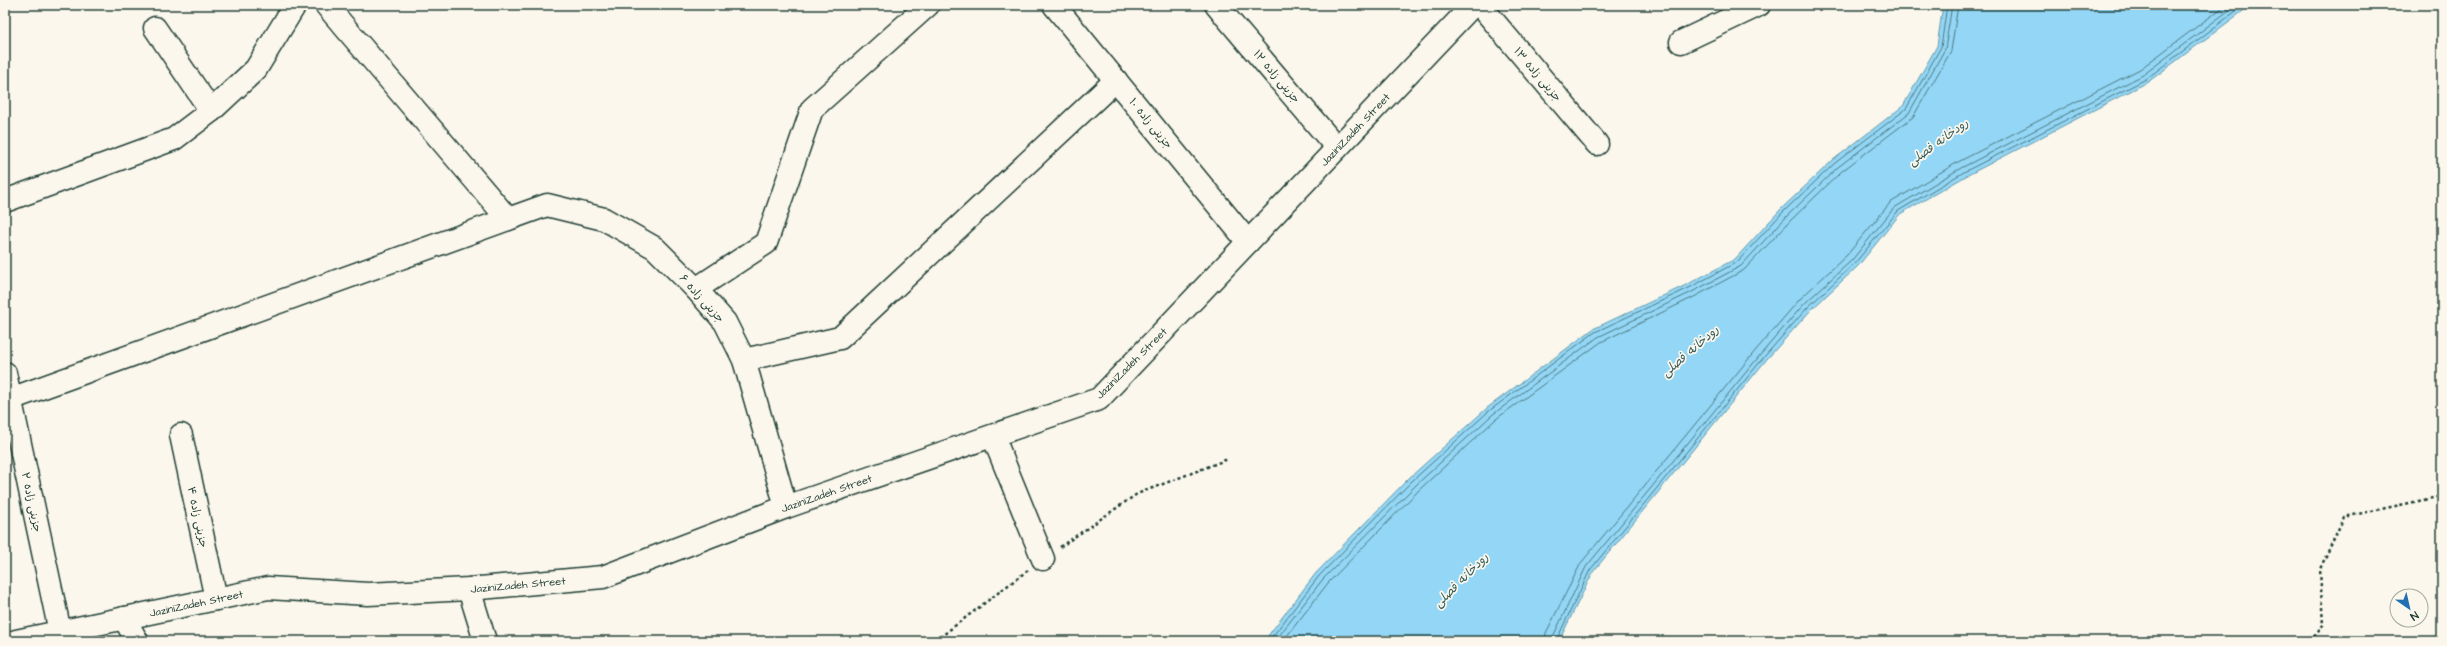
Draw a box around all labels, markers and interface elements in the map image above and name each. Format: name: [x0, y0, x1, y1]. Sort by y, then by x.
street label: جزینی زاده ۱۳: [1510, 44, 1565, 105]
street label: جزینی زاده ۱۲: [1250, 47, 1303, 106]
street label: JaziniZadeh Street: [1317, 90, 1394, 170]
street label: جزینی زاده ۱۰: [1126, 95, 1176, 152]
water label: رودخانه فصلی: [1905, 114, 1972, 170]
street label: جزینی زاده ۶: [676, 271, 727, 326]
water label: رودخانه فصلی: [1658, 321, 1723, 381]
street label: JaziniZadeh Street: [1092, 324, 1171, 402]
street label: جزینی زاده ۲: [18, 471, 45, 533]
street label: JaziniZadeh Street: [779, 471, 875, 516]
street label: جزینی زاده ۴: [184, 485, 211, 549]
water label: رودخانه فصلی: [1430, 549, 1493, 611]
street label: JaziniZadeh Street: [470, 573, 567, 597]
street label: JaziniZadeh Street: [148, 586, 245, 621]
north arrow: [2389, 588, 2429, 628]
text: N: [2407, 608, 2421, 624]

